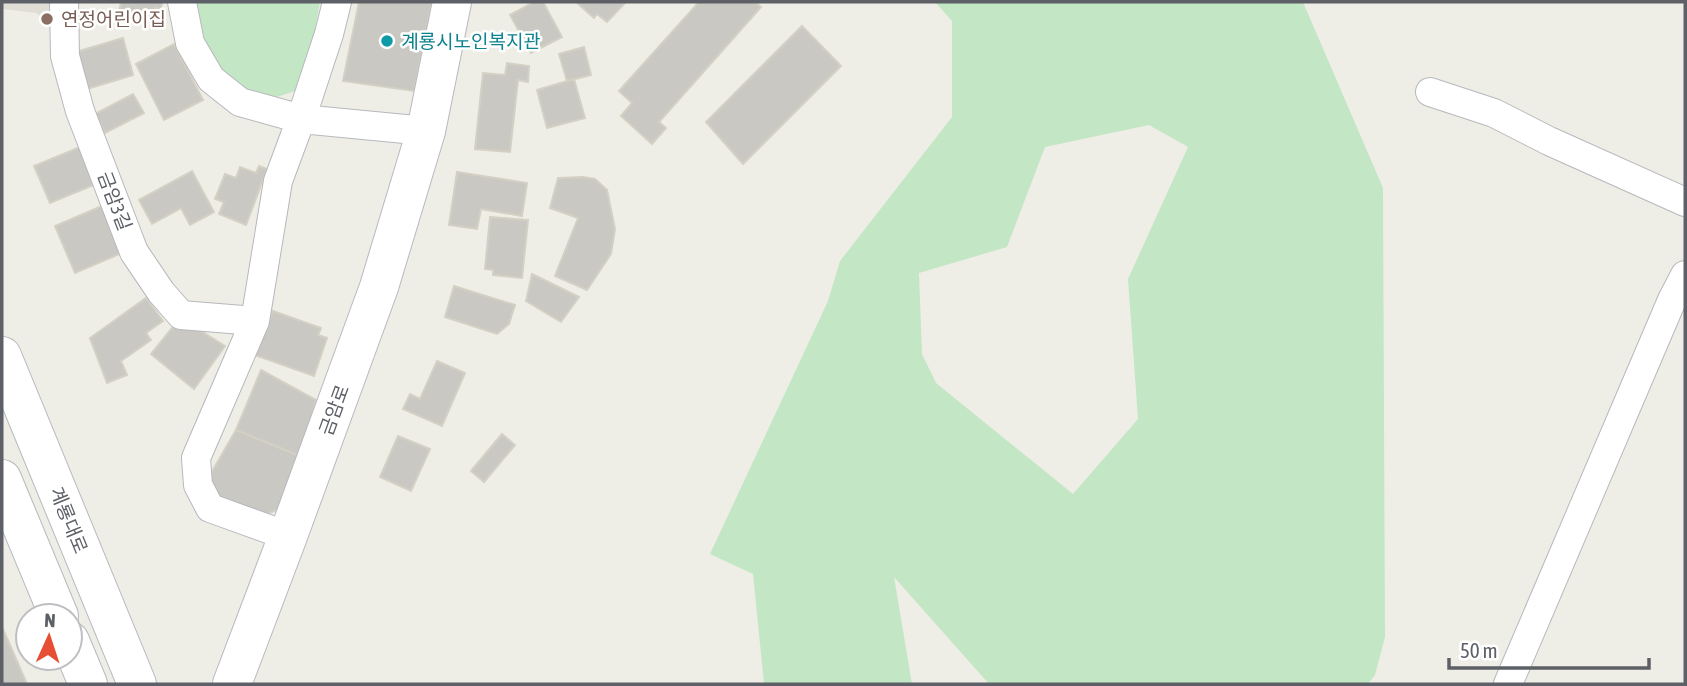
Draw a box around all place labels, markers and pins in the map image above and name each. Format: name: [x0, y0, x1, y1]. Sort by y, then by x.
place label: 연정어린이집: [61, 8, 166, 30]
marker: 연정어린이집: [39, 11, 55, 27]
place label: 계룡시노인복지관: [401, 30, 541, 52]
marker: 계룡시노인복지관: [379, 33, 395, 49]

